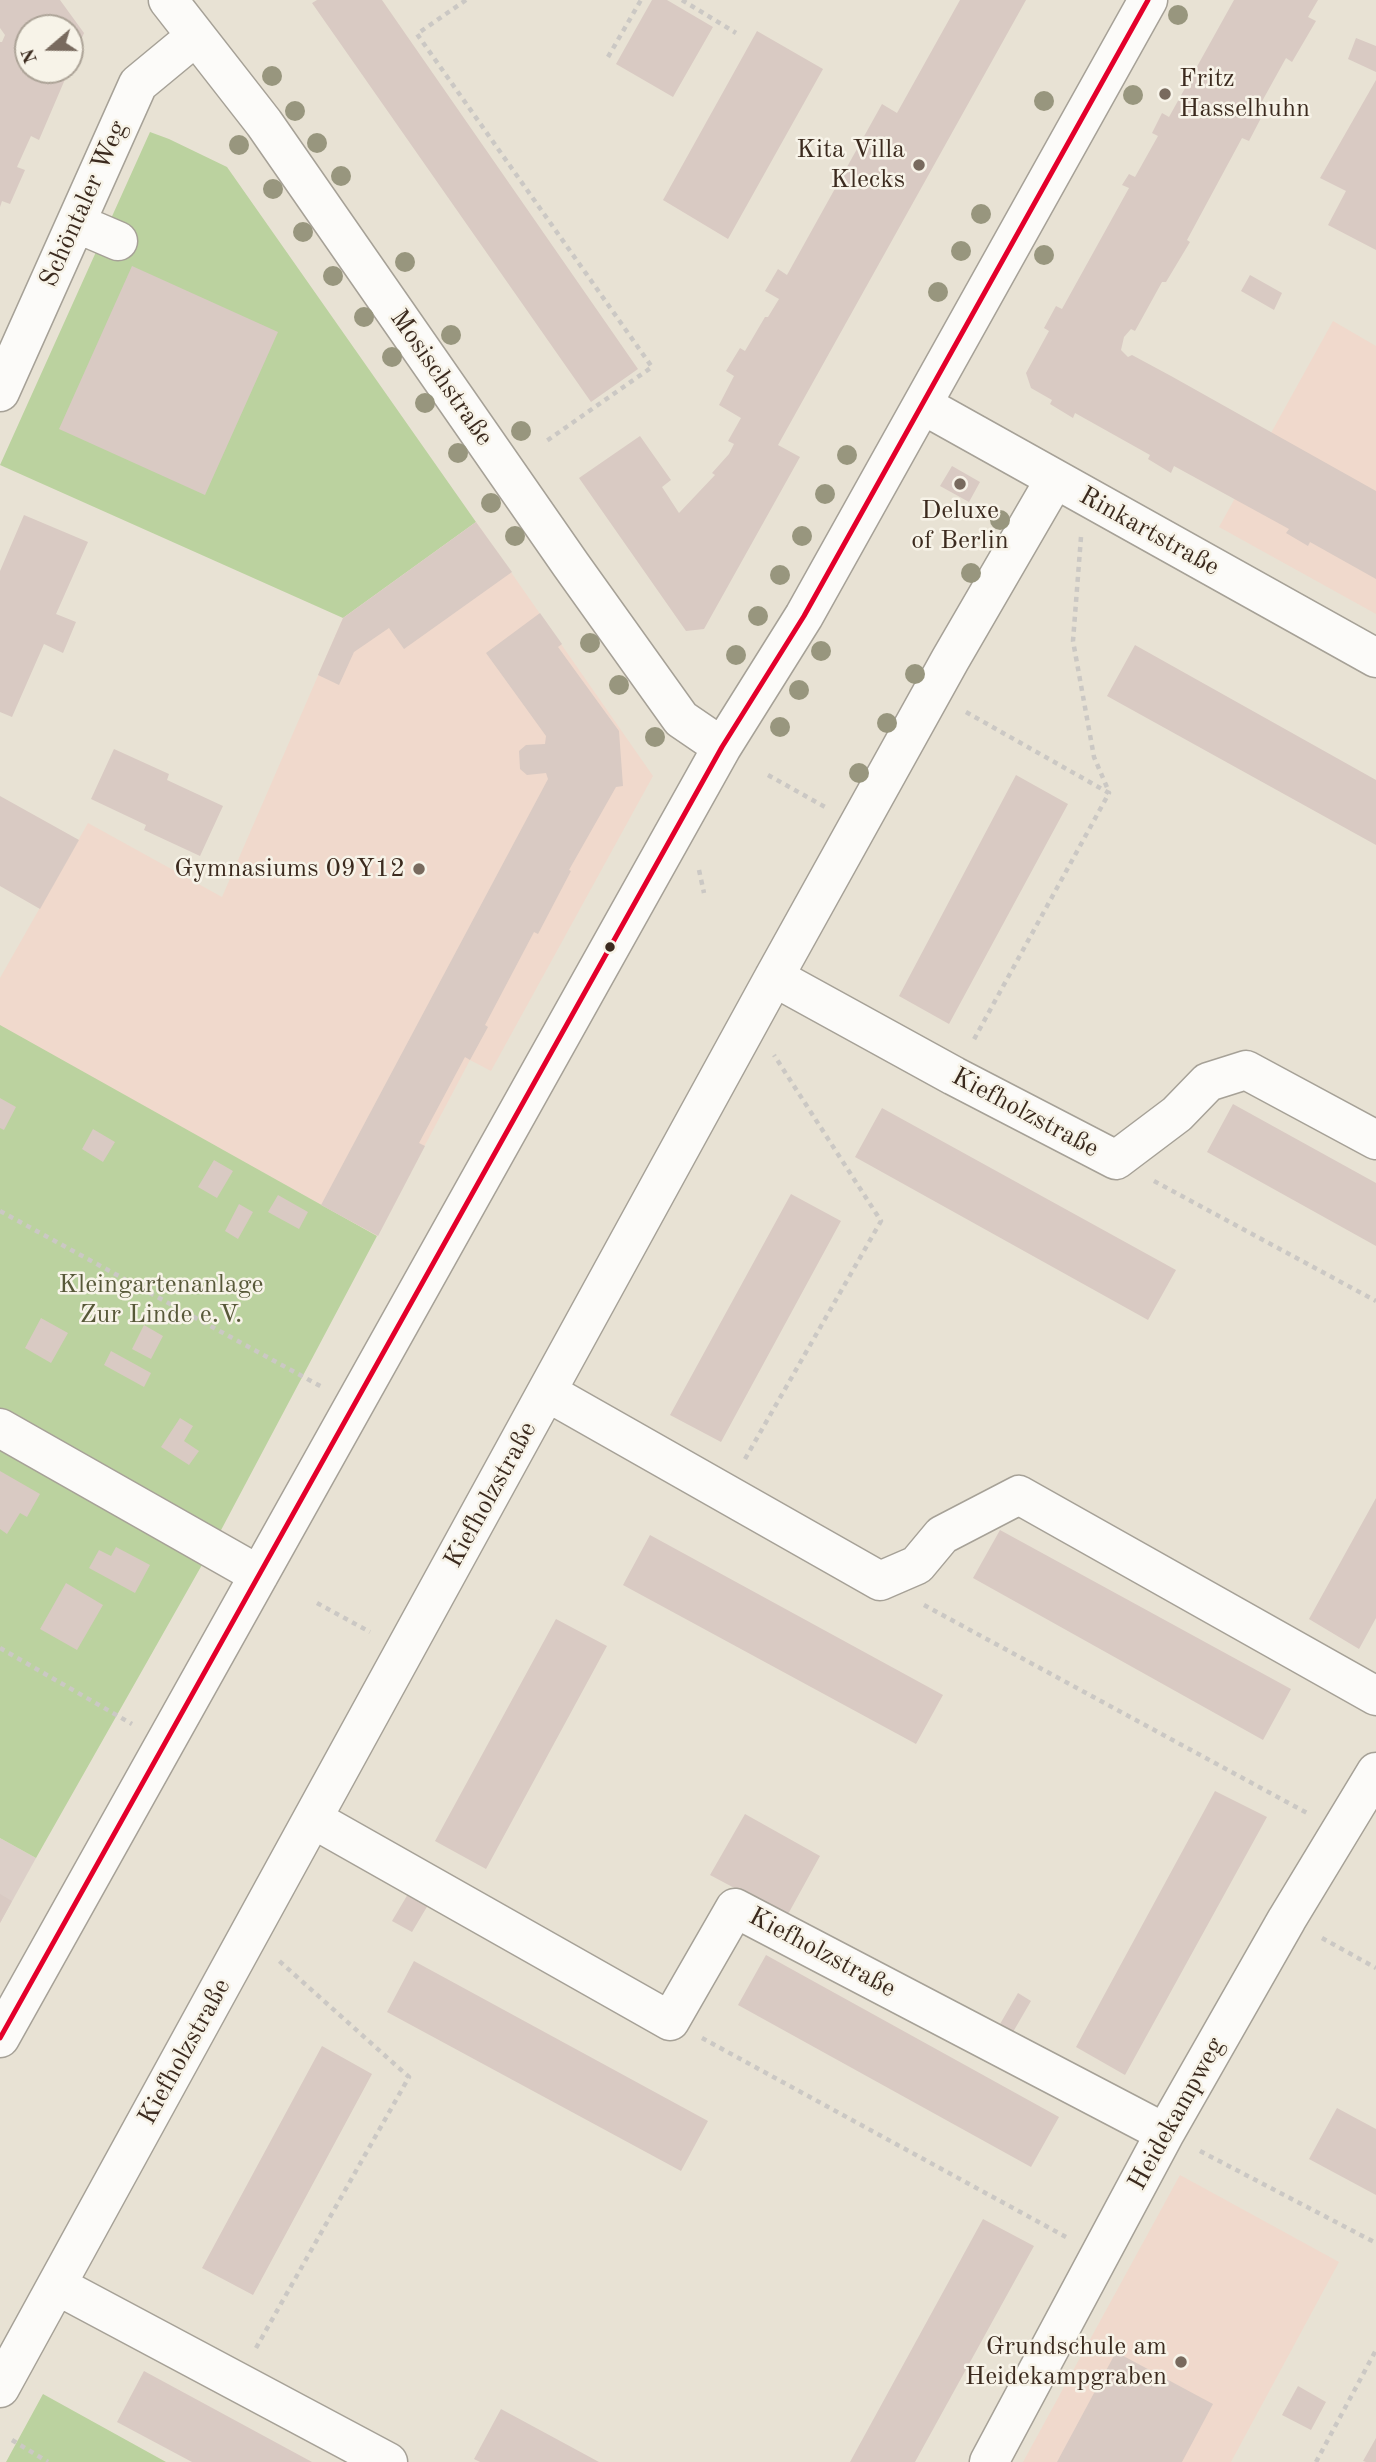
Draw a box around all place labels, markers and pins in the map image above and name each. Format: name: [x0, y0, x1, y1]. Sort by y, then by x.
place label: Fritz Hasselhuhn: [1179, 63, 1310, 124]
marker: Fritz Hasselhuhn: [1157, 86, 1173, 102]
place label: Kita Villa Klecks: [796, 134, 905, 196]
marker: Kita Villa Klecks: [911, 157, 927, 173]
marker: Deluxe of Berlin: [952, 476, 968, 492]
place label: Deluxe of Berlin: [911, 495, 1009, 556]
place label: Gymnasiums 09Y12: [174, 853, 405, 885]
marker: Gymnasiums 09Y12: [411, 861, 427, 877]
unlabelled marker: [603, 940, 617, 954]
place label: Grundschule am Heidekampgraben: [965, 2331, 1167, 2392]
marker: Grundschule am Heidekampgraben: [1173, 2354, 1189, 2370]

